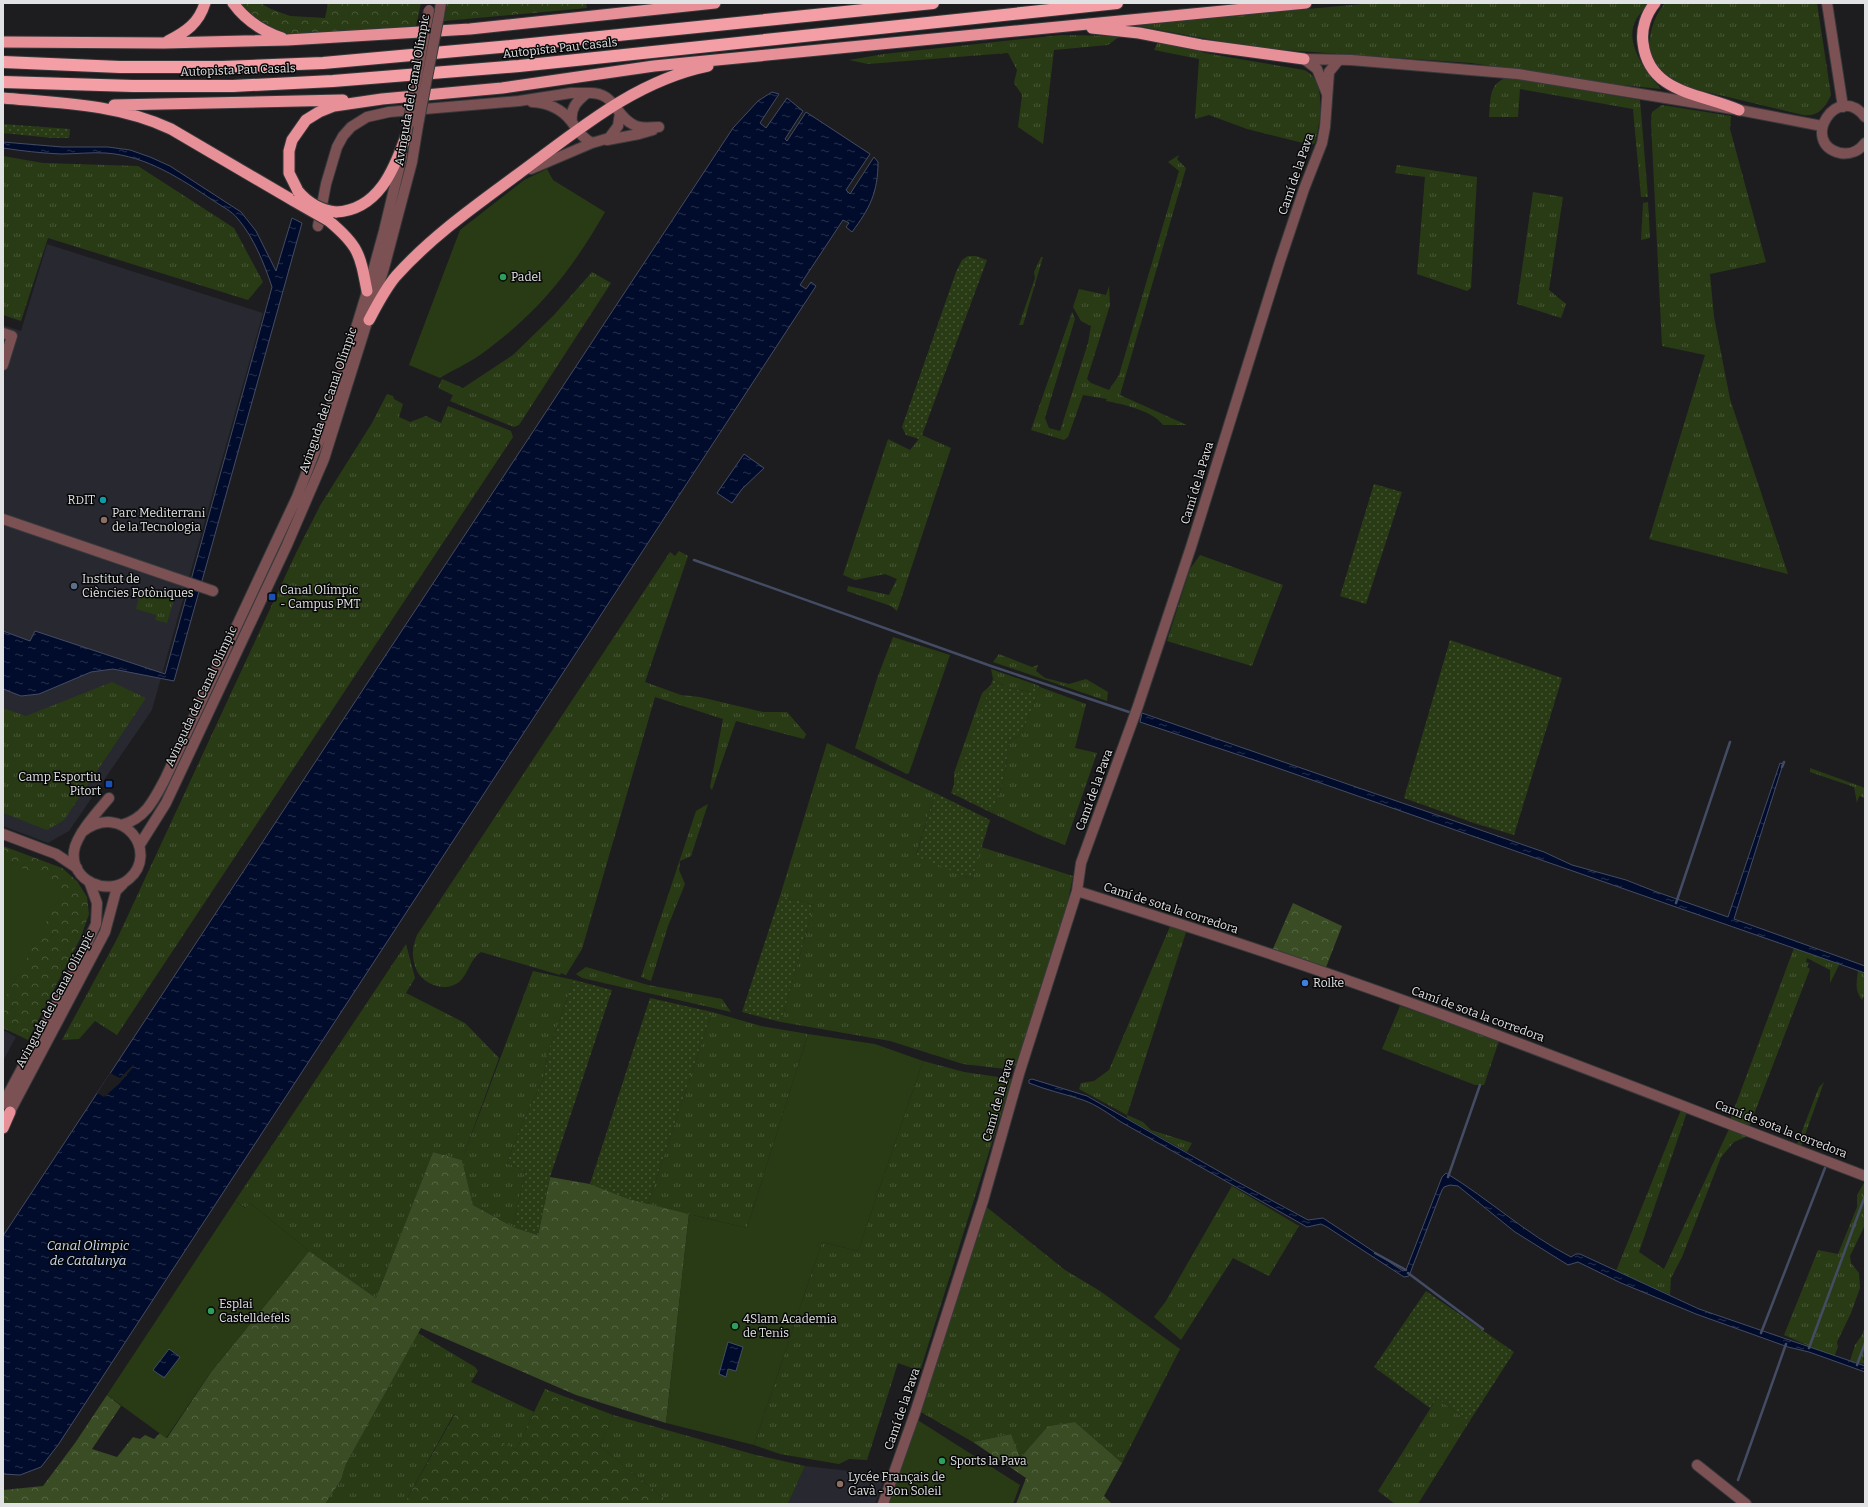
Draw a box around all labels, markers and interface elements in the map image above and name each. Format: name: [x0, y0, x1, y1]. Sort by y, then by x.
street label: Avinguda del Canal Olímpic: [392, 13, 432, 167]
street label: Autopista Pau Casals: [502, 35, 618, 61]
street label: Autopista Pau Casals: [180, 61, 296, 79]
street label: Camí de la Pava: [1275, 131, 1317, 217]
place label: Padel: [511, 270, 542, 284]
marker: Padel: [498, 272, 508, 282]
street label: Avinguda del Canal Olímpic: [296, 325, 360, 475]
street label: Camí de la Pava: [1178, 440, 1216, 526]
place label: RDIT: [68, 493, 95, 507]
marker: RDIT: [98, 495, 108, 505]
place label: Parc Mediterrani de la Tecnologia: [112, 506, 206, 534]
marker: Parc Mediterrani de la Tecnologia: [99, 515, 109, 525]
place label: Institut de Ciències Fotòniques: [82, 572, 194, 600]
marker: Institut de Ciències Fotòniques: [69, 581, 79, 591]
place label: Canal Olímpic - Campus PMT: [280, 583, 360, 611]
marker: Canal Olímpic - Campus PMT: [267, 592, 277, 602]
street label: Avinguda del Canal Olímpic: [162, 624, 240, 768]
street label: Camí de la Pava: [1073, 747, 1115, 833]
place label: Camp Esportiu Pitort: [18, 770, 102, 798]
marker: Camp Esportiu Pitort: [104, 779, 114, 789]
street label: Camí de sota la corredora: [1102, 880, 1240, 937]
street label: Avinguda del Canal Olímpic: [13, 928, 97, 1070]
place label: Rolke: [1313, 976, 1344, 990]
marker: Rolke: [1300, 978, 1310, 988]
street label: Camí de sota la corredora: [1409, 983, 1547, 1045]
street label: Camí de la Pava: [979, 1057, 1017, 1143]
street label: Camí de sota la corredora: [1713, 1097, 1850, 1161]
water label: Canal Olimpic de Catalunya: [47, 1238, 130, 1268]
place label: Esplai Castelldefels: [219, 1297, 290, 1325]
marker: Esplai Castelldefels: [206, 1306, 216, 1316]
place label: 4Slam Academia de Tenis: [743, 1312, 837, 1340]
marker: 4Slam Academia de Tenis: [730, 1321, 740, 1331]
street label: Camí de la Pava: [881, 1366, 923, 1452]
place label: Sports la Pava: [950, 1454, 1027, 1468]
marker: Sports la Pava: [937, 1456, 947, 1466]
place label: Lycée Français de Gavà - Bon Soleil: [848, 1470, 945, 1498]
marker: Lycée Français de Gavà - Bon Soleil: [835, 1479, 845, 1489]

